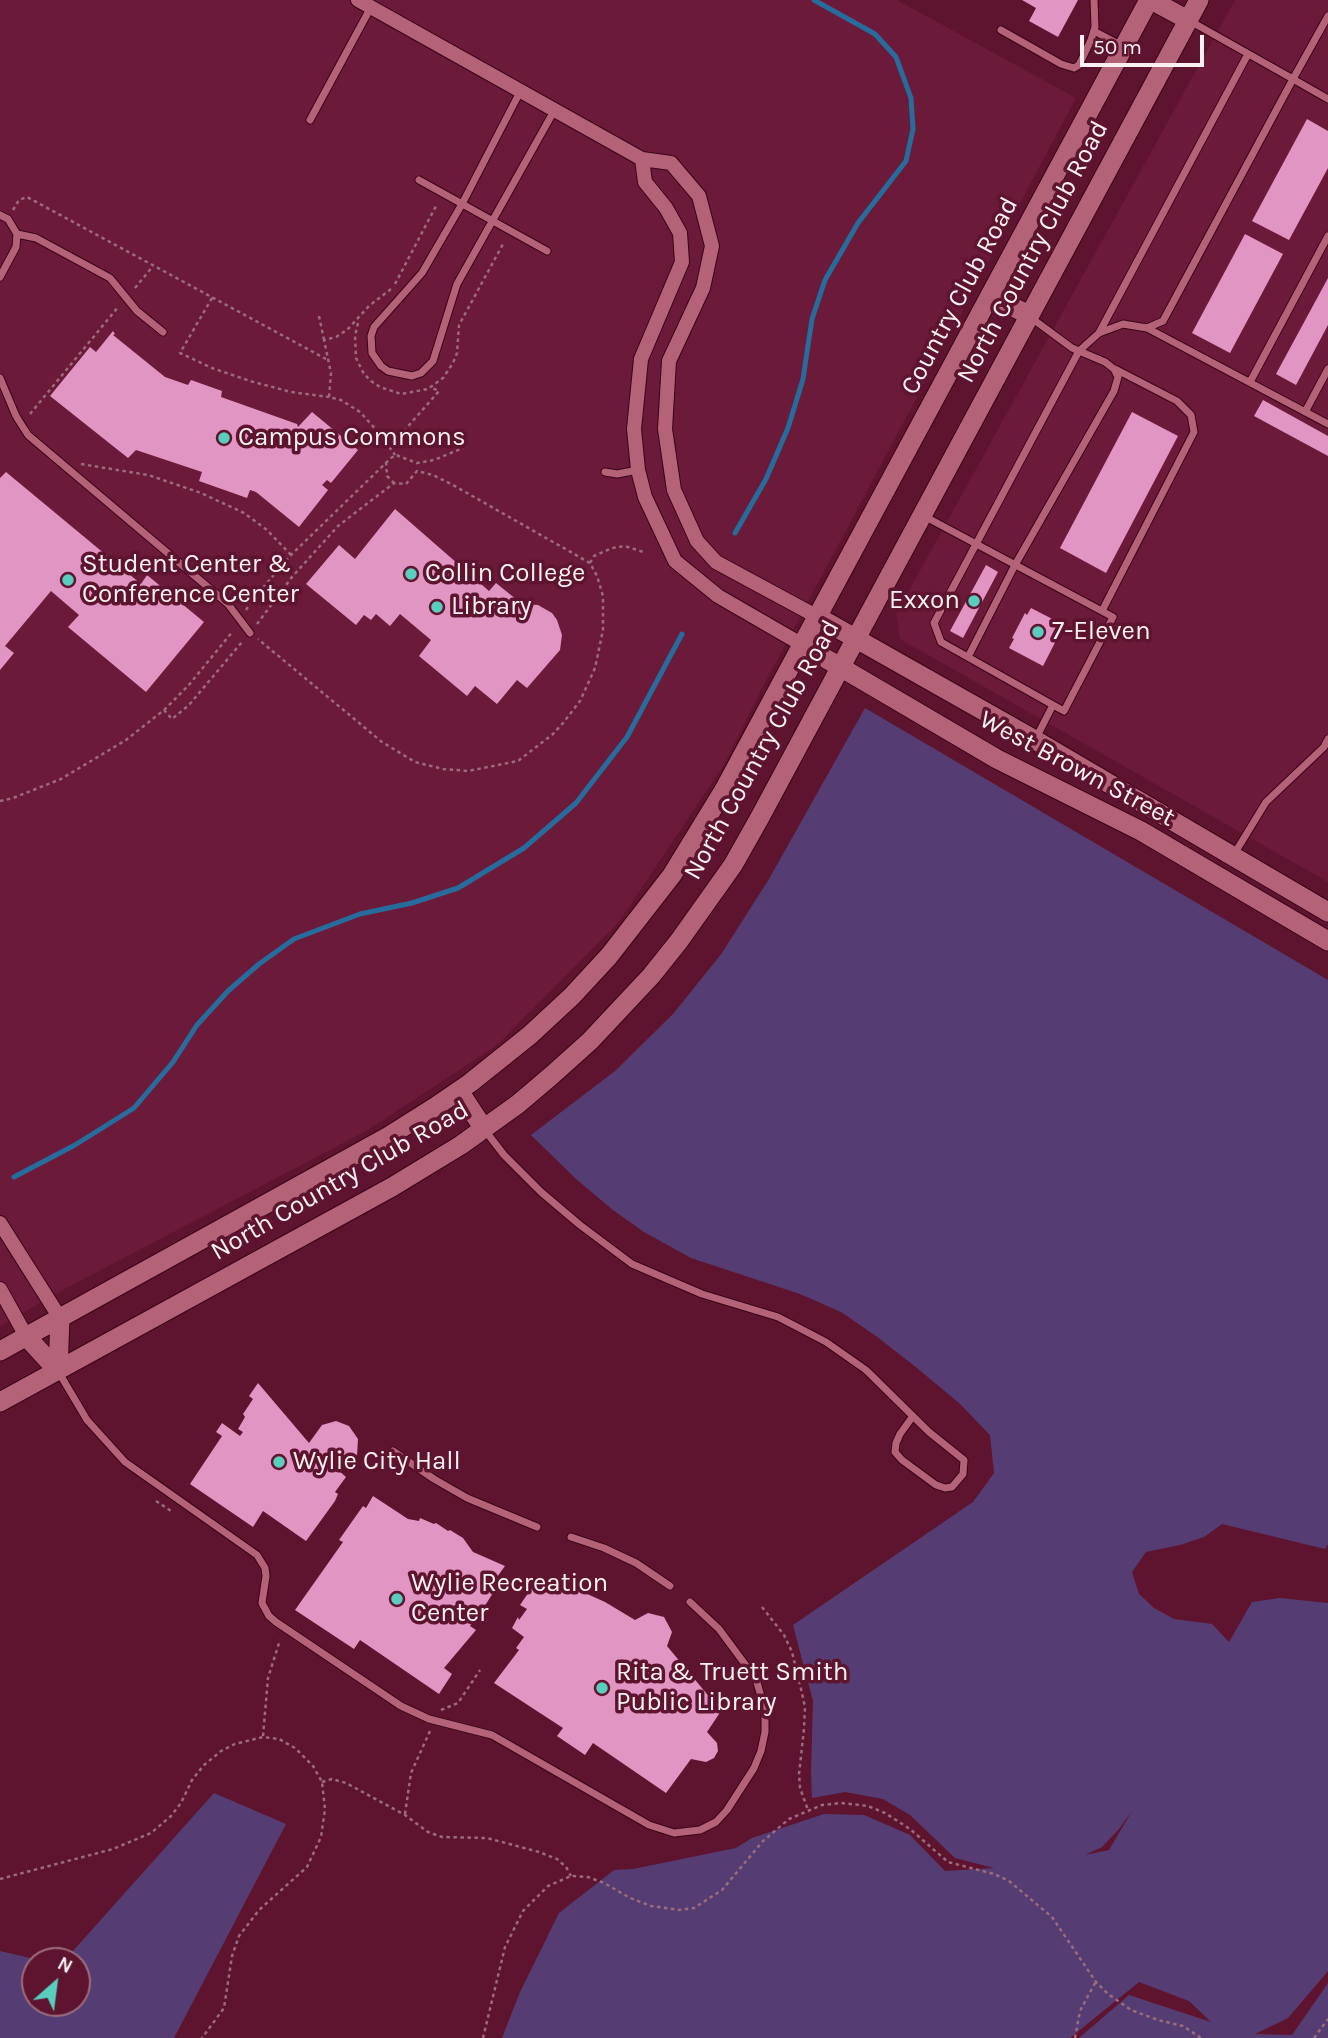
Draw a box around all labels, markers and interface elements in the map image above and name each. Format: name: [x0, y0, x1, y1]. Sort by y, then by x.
scale bar: [1083, 21, 1207, 65]
text: 50 m: [1093, 35, 1142, 59]
street label: North Country Club Road: [951, 116, 1115, 388]
street label: Country Club Road: [895, 192, 1025, 400]
place label: Campus Commons: [238, 422, 466, 454]
marker: Campus Commons: [216, 430, 232, 446]
place label: Student Center & Conference Center: [82, 549, 299, 610]
place label: Collin College: [425, 558, 585, 590]
marker: Collin College: [403, 566, 419, 582]
marker: Student Center & Conference Center: [60, 572, 76, 588]
place label: Exxon: [889, 585, 960, 617]
place label: Library: [451, 591, 532, 623]
marker: Exxon: [966, 593, 982, 609]
marker: Library: [429, 599, 445, 615]
street label: North Country Club Road: [677, 615, 847, 885]
place label: 7-Eleven: [1052, 616, 1151, 648]
marker: 7-Eleven: [1030, 624, 1046, 640]
street label: West Brown Street: [974, 704, 1180, 834]
street label: North Country Club Road: [206, 1094, 474, 1268]
place label: Wylie City Hall: [293, 1446, 461, 1478]
marker: Wylie City Hall: [271, 1454, 287, 1470]
place label: Wylie Recreation Center: [411, 1568, 608, 1630]
marker: Wylie Recreation Center: [389, 1591, 405, 1607]
place label: Rita & Truett Smith Public Library: [616, 1657, 848, 1718]
marker: Rita & Truett Smith Public Library: [594, 1680, 610, 1696]
north arrow: [21, 1947, 91, 2017]
text: N: [54, 1952, 76, 1978]

